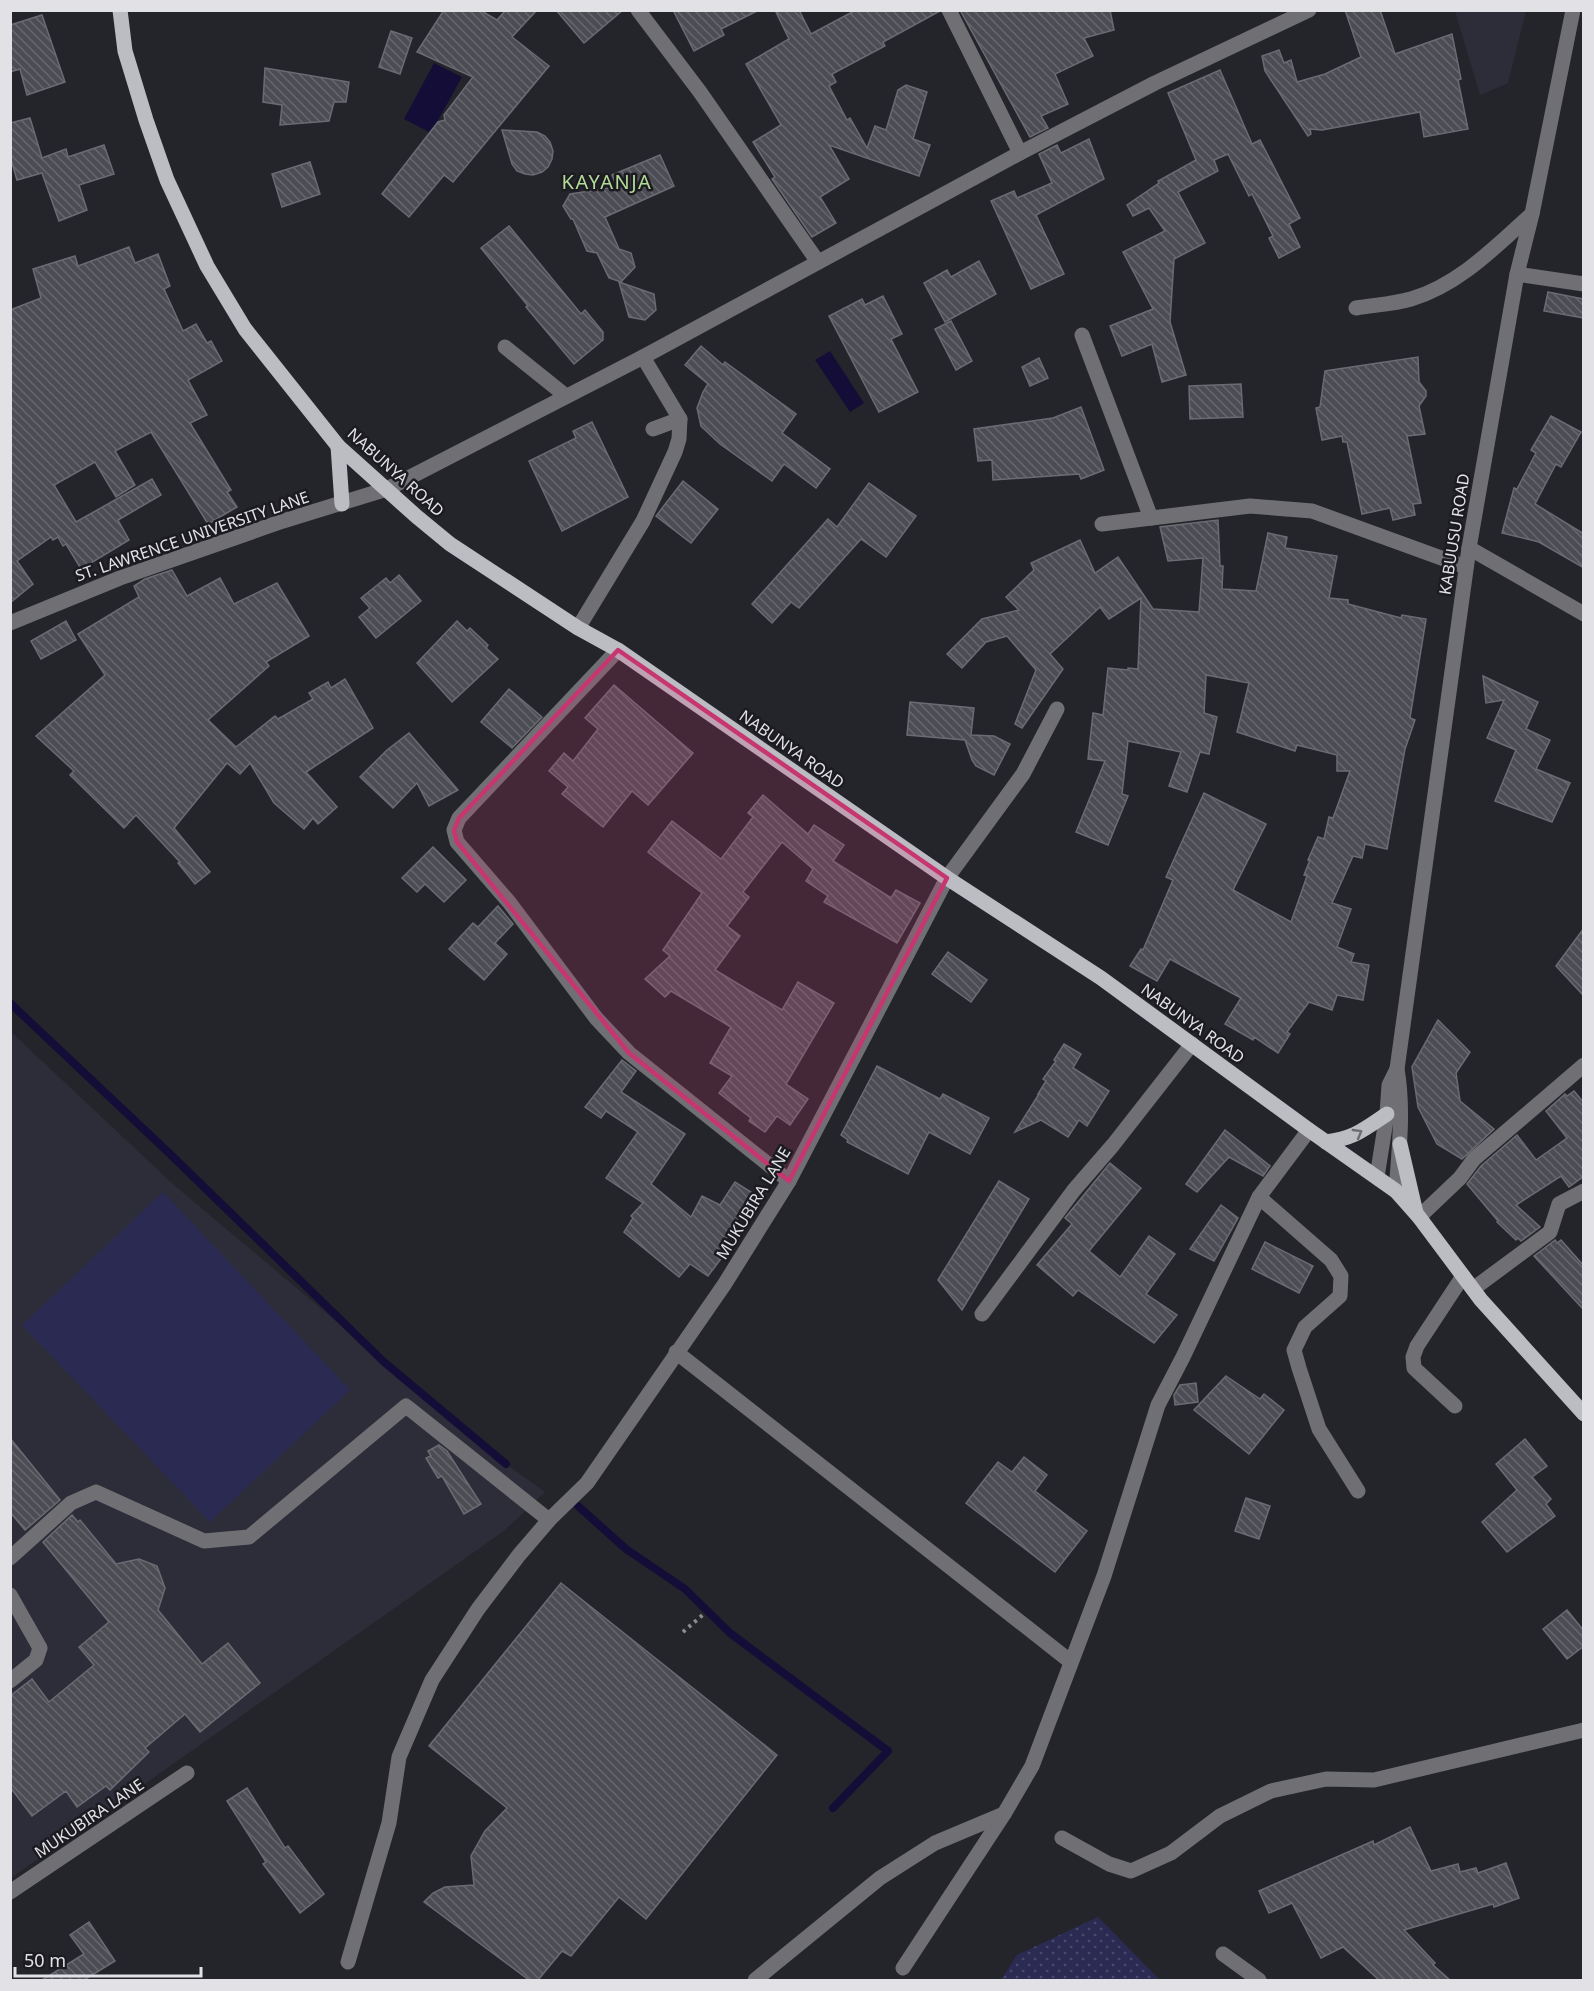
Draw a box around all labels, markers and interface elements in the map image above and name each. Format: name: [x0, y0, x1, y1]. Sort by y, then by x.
district label: KAYANJA: [562, 168, 652, 195]
street label: NABUNYA ROAD: [343, 423, 449, 521]
street label: KABUUSU ROAD: [1434, 472, 1474, 596]
street label: ST. LAWRENCE UNIVERSITY LANE: [72, 486, 312, 586]
street label: NABUNYA ROAD: [735, 705, 849, 793]
street label: NABUNYA ROAD: [1137, 978, 1249, 1068]
one-way arrow: [1352, 1129, 1362, 1140]
street label: MUKUBIRA LANE: [711, 1143, 795, 1263]
street label: MUKUBIRA LANE: [30, 1773, 148, 1863]
scale bar: [15, 1940, 201, 1978]
text: 50 m: [24, 1948, 66, 1972]

